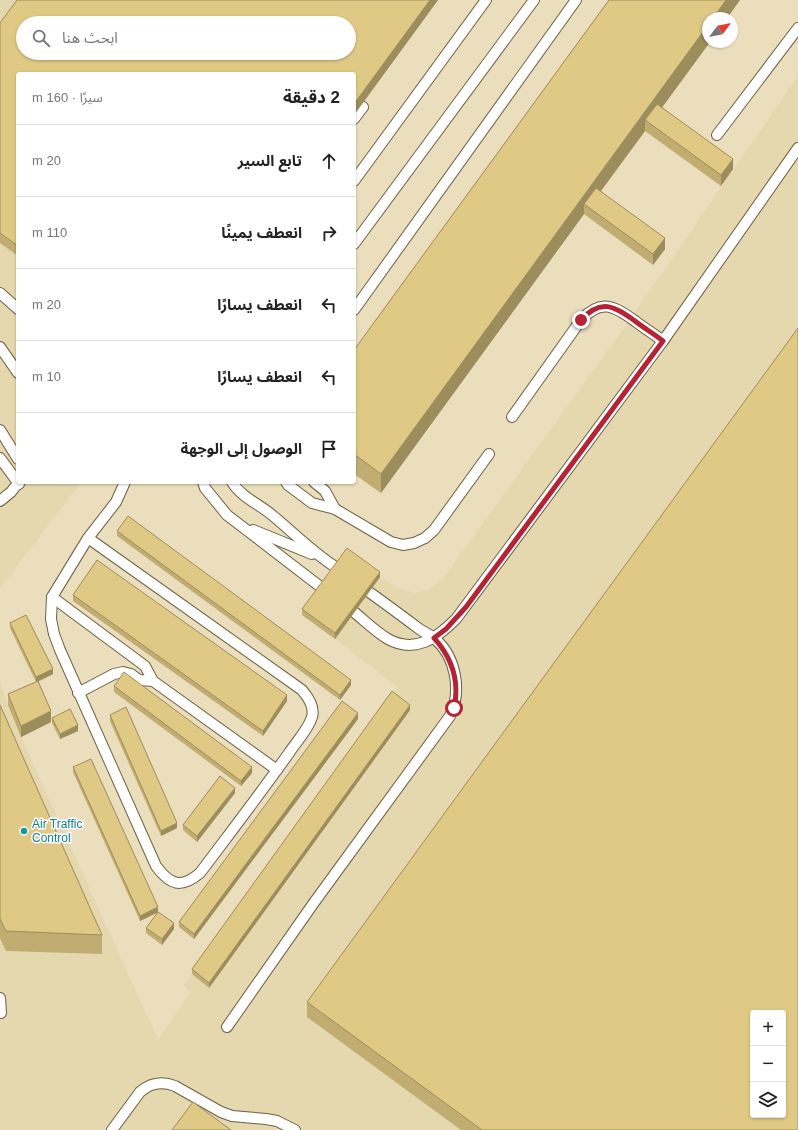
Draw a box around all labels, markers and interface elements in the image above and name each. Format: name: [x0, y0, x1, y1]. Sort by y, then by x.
north arrow: [702, 12, 738, 48]
search box: [16, 16, 356, 60]
icon: search: [30, 27, 52, 49]
text: ابحث هنا: [62, 29, 118, 46]
text: 2 دقيقة: [283, 88, 340, 107]
text: سيرًا · 160 m: [32, 90, 103, 105]
icon: ahead: [318, 150, 340, 172]
text: تابع السير: [238, 152, 302, 169]
text: 20 m: [32, 153, 61, 168]
icon: right: [318, 222, 340, 244]
text: انعطف يمينًا: [221, 224, 302, 241]
text: 110 m: [32, 225, 67, 240]
icon: left: [318, 294, 340, 316]
text: انعطف يسارًا: [217, 296, 302, 313]
text: 20 m: [32, 297, 61, 312]
route end: [572, 311, 590, 329]
icon: left: [318, 366, 340, 388]
text: انعطف يسارًا: [217, 368, 302, 385]
text: 10 m: [32, 369, 61, 384]
icon: arrive: [318, 438, 340, 460]
text: الوصول إلى الوجهة: [180, 440, 302, 457]
route start: [445, 699, 463, 717]
place label: Air Traffic Control: [32, 817, 82, 845]
marker: Air Traffic Control: [19, 826, 29, 836]
map controls: [750, 1010, 786, 1118]
button: +: [750, 1010, 786, 1046]
button: −: [750, 1046, 786, 1082]
button: layers: [750, 1082, 786, 1118]

